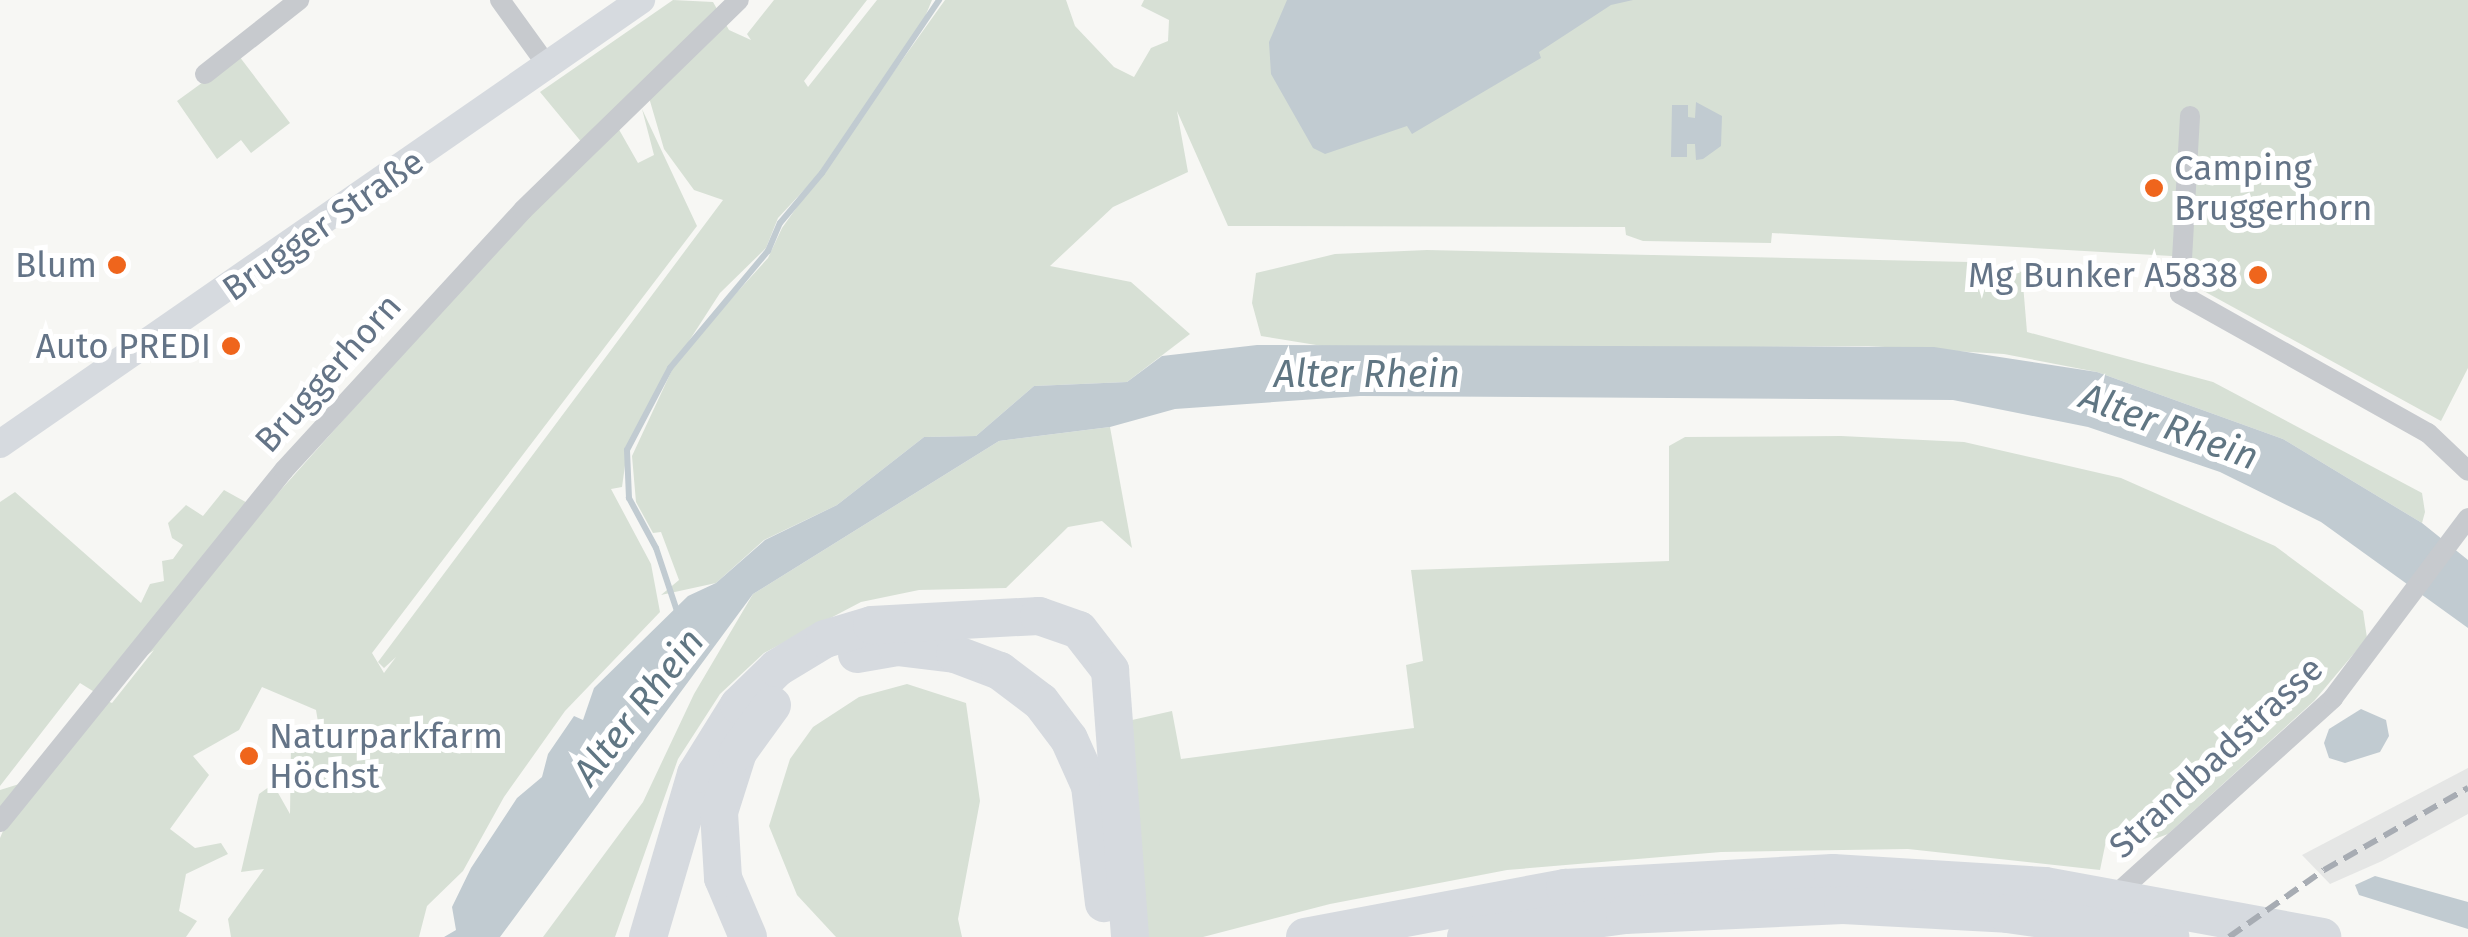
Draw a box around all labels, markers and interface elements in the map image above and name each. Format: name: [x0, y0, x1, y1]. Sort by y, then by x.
street label: Brugger Straße: [214, 140, 432, 310]
place label: Camping Bruggerhorn: [2174, 147, 2373, 229]
marker: Camping Bruggerhorn: [2143, 177, 2165, 199]
place label: Blum: [15, 244, 97, 286]
marker: Blum: [106, 254, 128, 276]
place label: Mg Bunker A5838: [1968, 254, 2238, 296]
marker: Mg Bunker A5838: [2247, 264, 2269, 286]
street label: Bruggerhorn: [246, 285, 410, 461]
place label: Auto PREDI: [36, 325, 211, 367]
marker: Auto PREDI: [220, 335, 242, 357]
water label: Alter Rhein: [1274, 352, 1460, 398]
water label: Alter Rhein: [2074, 374, 2264, 480]
water label: Alter Rhein: [564, 620, 714, 794]
street label: Strandbadstrasse: [2101, 647, 2331, 867]
place label: Naturparkfarm Höchst: [269, 715, 503, 797]
marker: Naturparkfarm Höchst: [238, 745, 260, 767]

